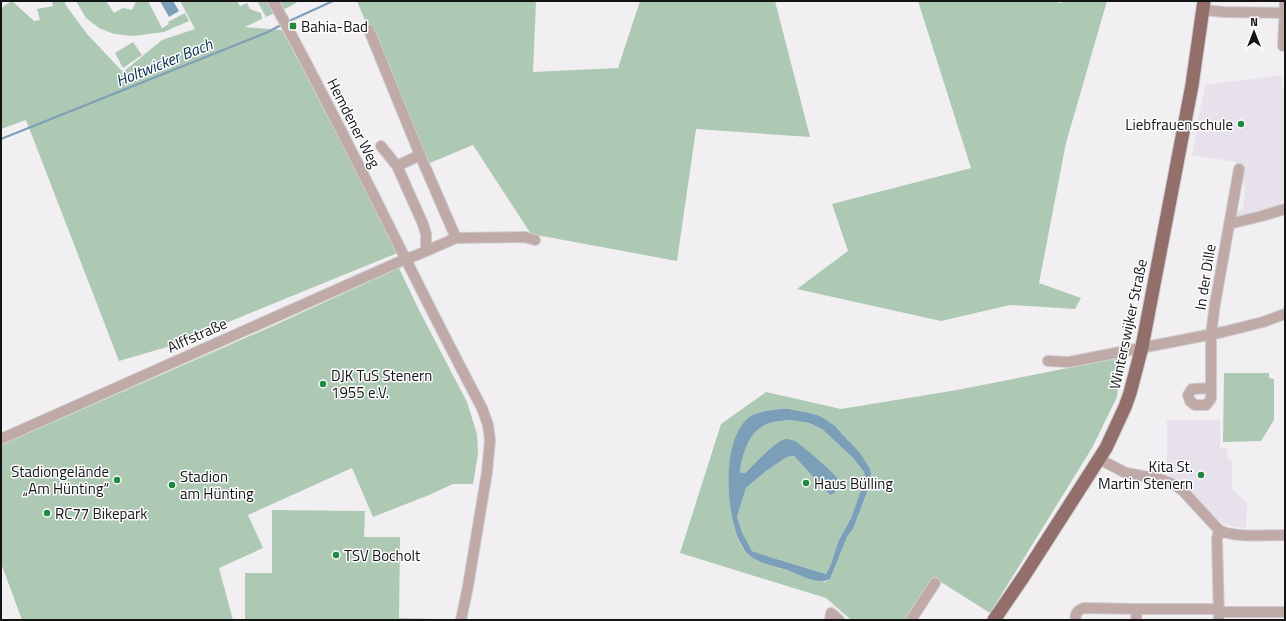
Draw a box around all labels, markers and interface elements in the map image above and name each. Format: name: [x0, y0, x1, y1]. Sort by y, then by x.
north arrow: [1234, 12, 1274, 52]
text: N: [1250, 14, 1258, 30]
place label: Bahia-Bad: [301, 15, 368, 38]
marker: Bahia-Bad: [288, 21, 298, 31]
water label: Holtwicker Bach: [112, 31, 217, 92]
street label: Hemdener Weg: [321, 74, 387, 172]
place label: Liebfrauenschule: [1125, 113, 1233, 136]
marker: Liebfrauenschule: [1236, 119, 1246, 129]
street label: In der Dille: [1188, 242, 1222, 312]
street label: Winterswijker Straße: [1103, 257, 1153, 391]
street label: Alffstraße: [163, 312, 231, 358]
place label: DJK TuS Stenern 1955 e.V.: [331, 364, 432, 404]
marker: DJK TuS Stenern 1955 e.V.: [318, 379, 328, 389]
place label: Kita St. Martin Stenern: [1098, 455, 1193, 495]
place label: Stadiongelände „Am Hünting“: [11, 460, 109, 500]
place label: Stadion am Hünting: [180, 465, 254, 505]
marker: Kita St. Martin Stenern: [1196, 470, 1206, 480]
place label: Haus Bülling: [814, 472, 893, 495]
marker: Stadiongelände „Am Hünting“: [112, 475, 122, 485]
marker: Haus Bülling: [801, 478, 811, 488]
marker: Stadion am Hünting: [167, 480, 177, 490]
place label: RC77 Bikepark: [55, 502, 147, 525]
marker: RC77 Bikepark: [42, 508, 52, 518]
place label: TSV Bocholt: [344, 544, 421, 567]
marker: TSV Bocholt: [331, 550, 341, 560]

